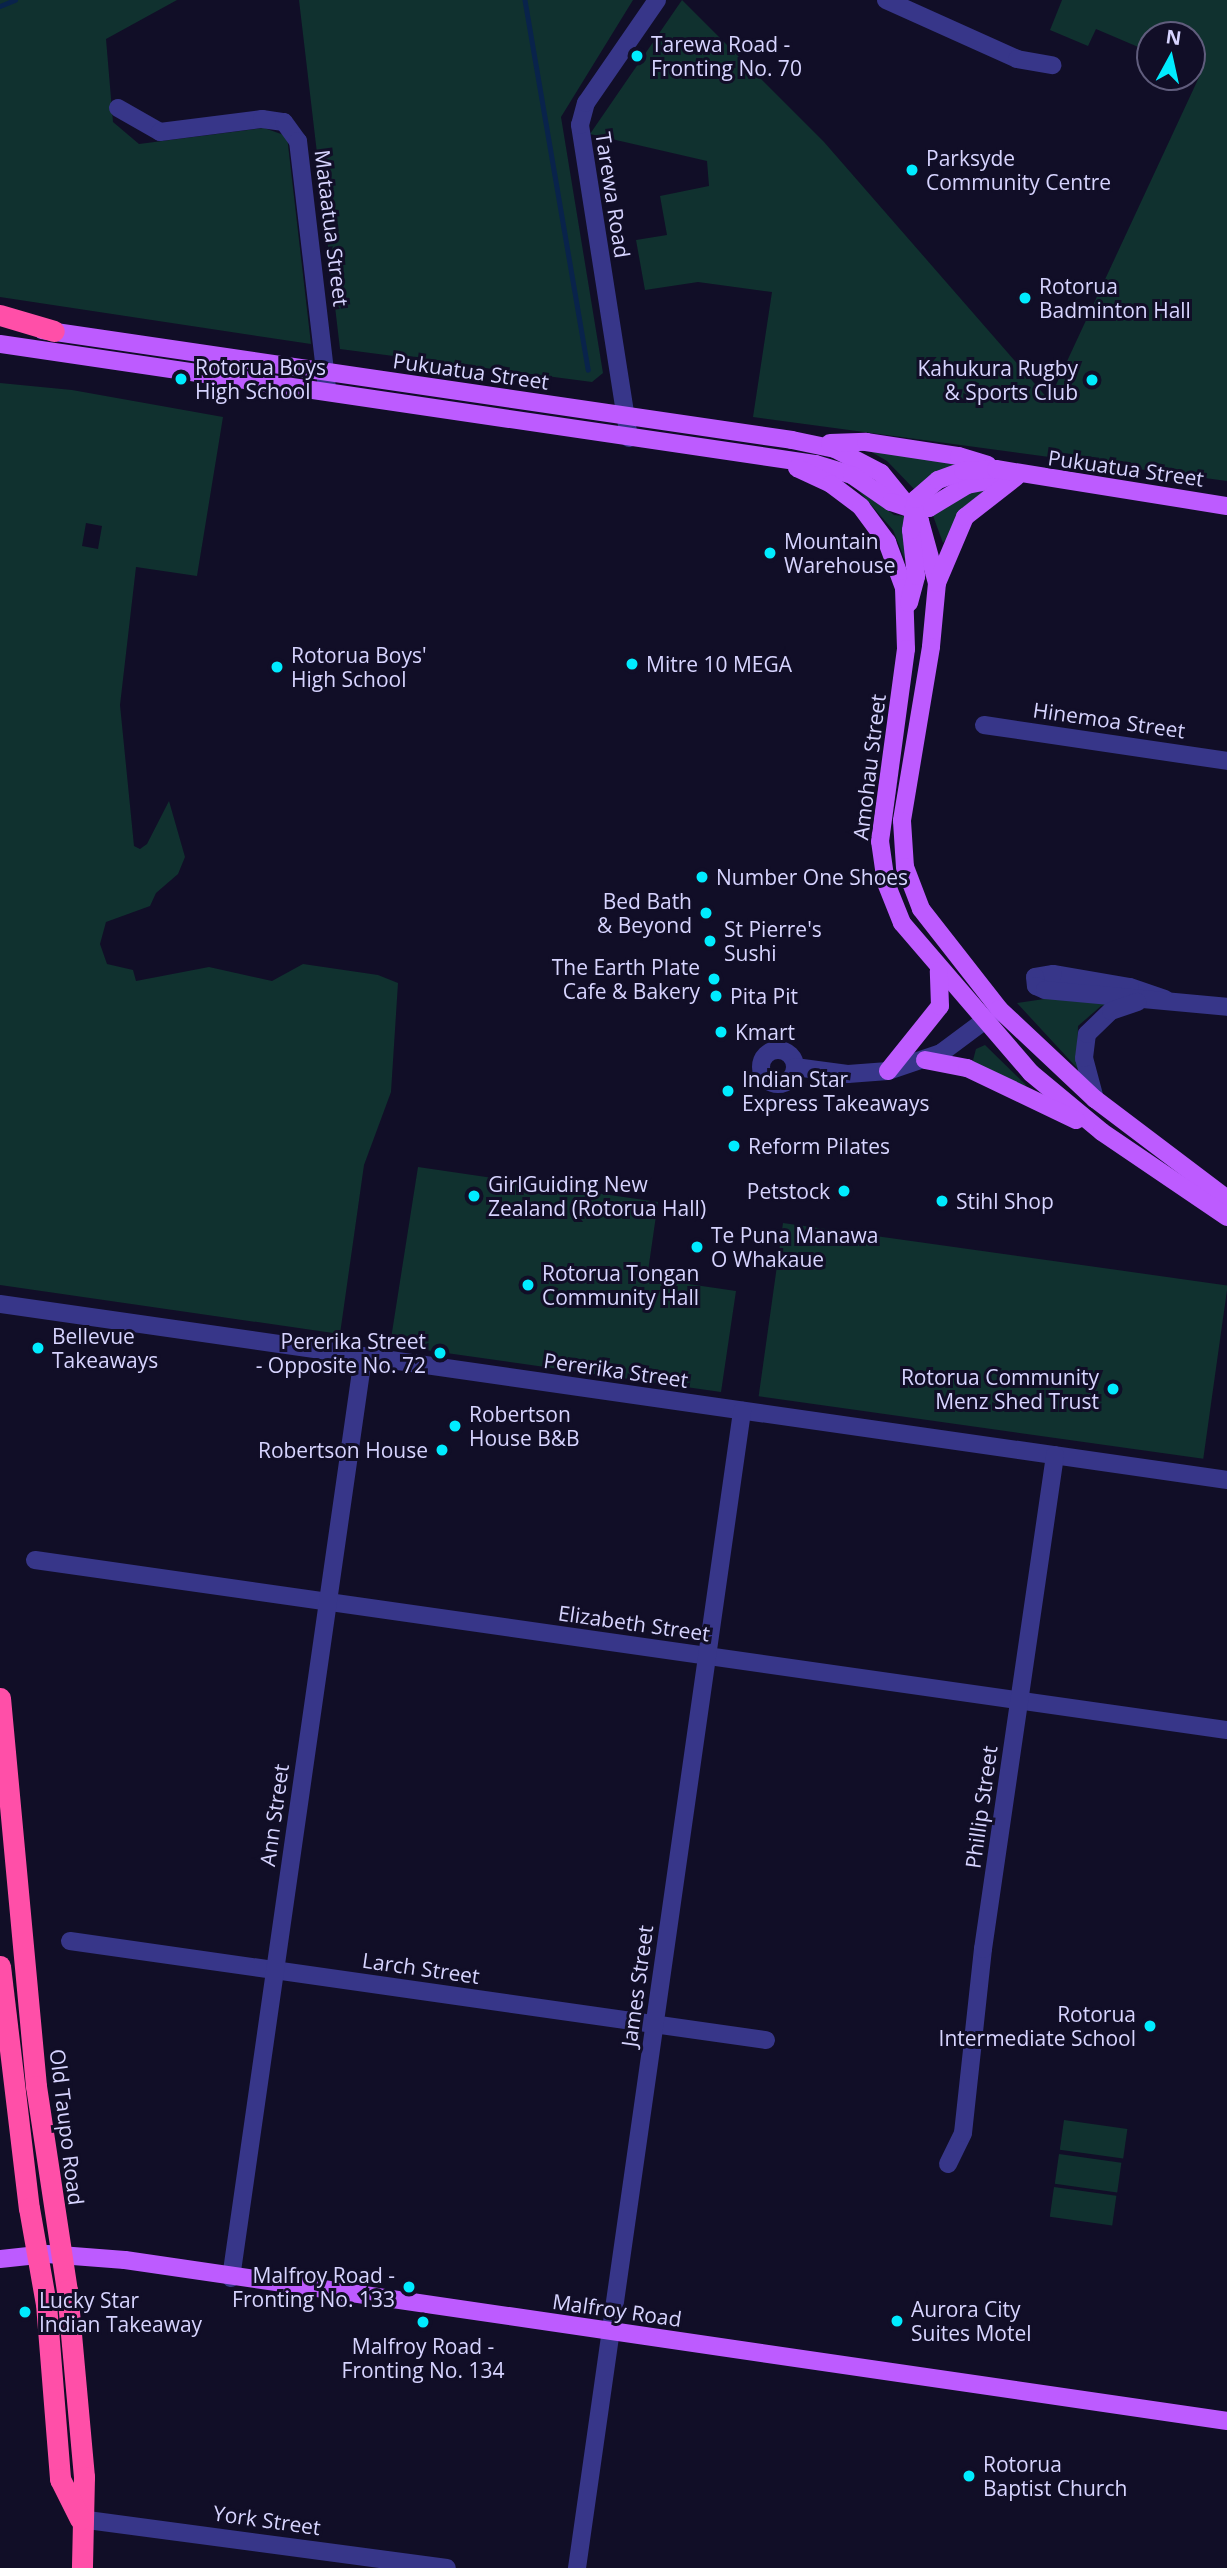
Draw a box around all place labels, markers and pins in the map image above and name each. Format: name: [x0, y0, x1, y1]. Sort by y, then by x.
place label: Tarewa Road - Fronting No. 70: [651, 31, 802, 81]
marker: Tarewa Road - Fronting No. 70: [629, 48, 645, 64]
place label: Parksyde Community Centre: [926, 145, 1111, 195]
marker: Parksyde Community Centre: [904, 162, 920, 178]
place label: Rotorua Badminton Hall: [1039, 273, 1191, 323]
marker: Rotorua Badminton Hall: [1017, 290, 1033, 306]
place label: Rotorua Boys High School: [195, 354, 326, 404]
place label: Kahukura Rugby & Sports Club: [917, 355, 1078, 405]
marker: Rotorua Boys High School: [173, 371, 189, 387]
marker: Kahukura Rugby & Sports Club: [1084, 372, 1100, 388]
place label: Mountain Warehouse: [784, 528, 896, 578]
marker: Mountain Warehouse: [762, 545, 778, 561]
place label: Rotorua Boys' High School: [291, 642, 427, 692]
place label: Mitre 10 MEGA: [646, 651, 792, 677]
marker: Mitre 10 MEGA: [624, 656, 640, 672]
marker: Rotorua Boys' High School: [269, 659, 285, 675]
place label: Number One Shoes: [716, 864, 908, 890]
marker: Number One Shoes: [694, 869, 710, 885]
place label: Bed Bath & Beyond: [597, 888, 692, 938]
marker: Bed Bath & Beyond: [698, 905, 714, 921]
place label: St Pierre's Sushi: [724, 916, 822, 966]
marker: St Pierre's Sushi: [702, 933, 718, 949]
place label: The Earth Plate Cafe & Bakery: [552, 954, 700, 1004]
marker: The Earth Plate Cafe & Bakery: [706, 971, 722, 987]
place label: Pita Pit: [730, 983, 798, 1009]
marker: Pita Pit: [708, 988, 724, 1004]
place label: Kmart: [735, 1019, 795, 1045]
marker: Kmart: [713, 1024, 729, 1040]
place label: Indian Star Express Takeaways: [742, 1066, 930, 1116]
marker: Indian Star Express Takeaways: [720, 1083, 736, 1099]
place label: Reform Pilates: [748, 1133, 890, 1159]
marker: Reform Pilates: [726, 1138, 742, 1154]
place label: GirlGuiding New Zealand (Rotorua Hall): [488, 1171, 706, 1221]
place label: Petstock: [747, 1178, 830, 1204]
marker: Petstock: [836, 1183, 852, 1199]
marker: GirlGuiding New Zealand (Rotorua Hall): [466, 1188, 482, 1204]
place label: Stihl Shop: [956, 1188, 1054, 1214]
marker: Stihl Shop: [934, 1193, 950, 1209]
place label: Te Puna Manawa O Whakaue: [711, 1222, 878, 1272]
marker: Te Puna Manawa O Whakaue: [689, 1239, 705, 1255]
place label: Rotorua Tongan Community Hall: [542, 1260, 699, 1310]
marker: Rotorua Tongan Community Hall: [520, 1277, 536, 1293]
place label: Bellevue Takeaways: [52, 1323, 158, 1373]
place label: Pererika Street - Opposite No. 72: [256, 1328, 426, 1378]
marker: Bellevue Takeaways: [30, 1340, 46, 1356]
marker: Pererika Street - Opposite No. 72: [432, 1345, 448, 1361]
place label: Rotorua Community Menz Shed Trust: [901, 1364, 1099, 1414]
marker: Rotorua Community Menz Shed Trust: [1105, 1381, 1121, 1397]
place label: Robertson House B&B: [469, 1401, 580, 1451]
marker: Robertson House B&B: [447, 1418, 463, 1434]
place label: Robertson House: [258, 1437, 428, 1463]
marker: Robertson House: [434, 1442, 450, 1458]
place label: Rotorua Intermediate School: [939, 2001, 1136, 2051]
marker: Rotorua Intermediate School: [1142, 2018, 1158, 2034]
place label: Malfroy Road - Fronting No. 133: [232, 2262, 395, 2312]
marker: Malfroy Road - Fronting No. 133: [401, 2279, 417, 2295]
place label: Lucky Star Indian Takeaway: [39, 2287, 202, 2337]
place label: Aurora City Suites Motel: [911, 2296, 1032, 2346]
marker: Lucky Star Indian Takeaway: [17, 2304, 33, 2320]
marker: Aurora City Suites Motel: [889, 2313, 905, 2329]
marker: Malfroy Road - Fronting No. 134: [415, 2314, 431, 2330]
place label: Malfroy Road - Fronting No. 134: [342, 2333, 504, 2383]
place label: Rotorua Baptist Church: [983, 2451, 1127, 2501]
marker: Rotorua Baptist Church: [961, 2468, 977, 2484]

